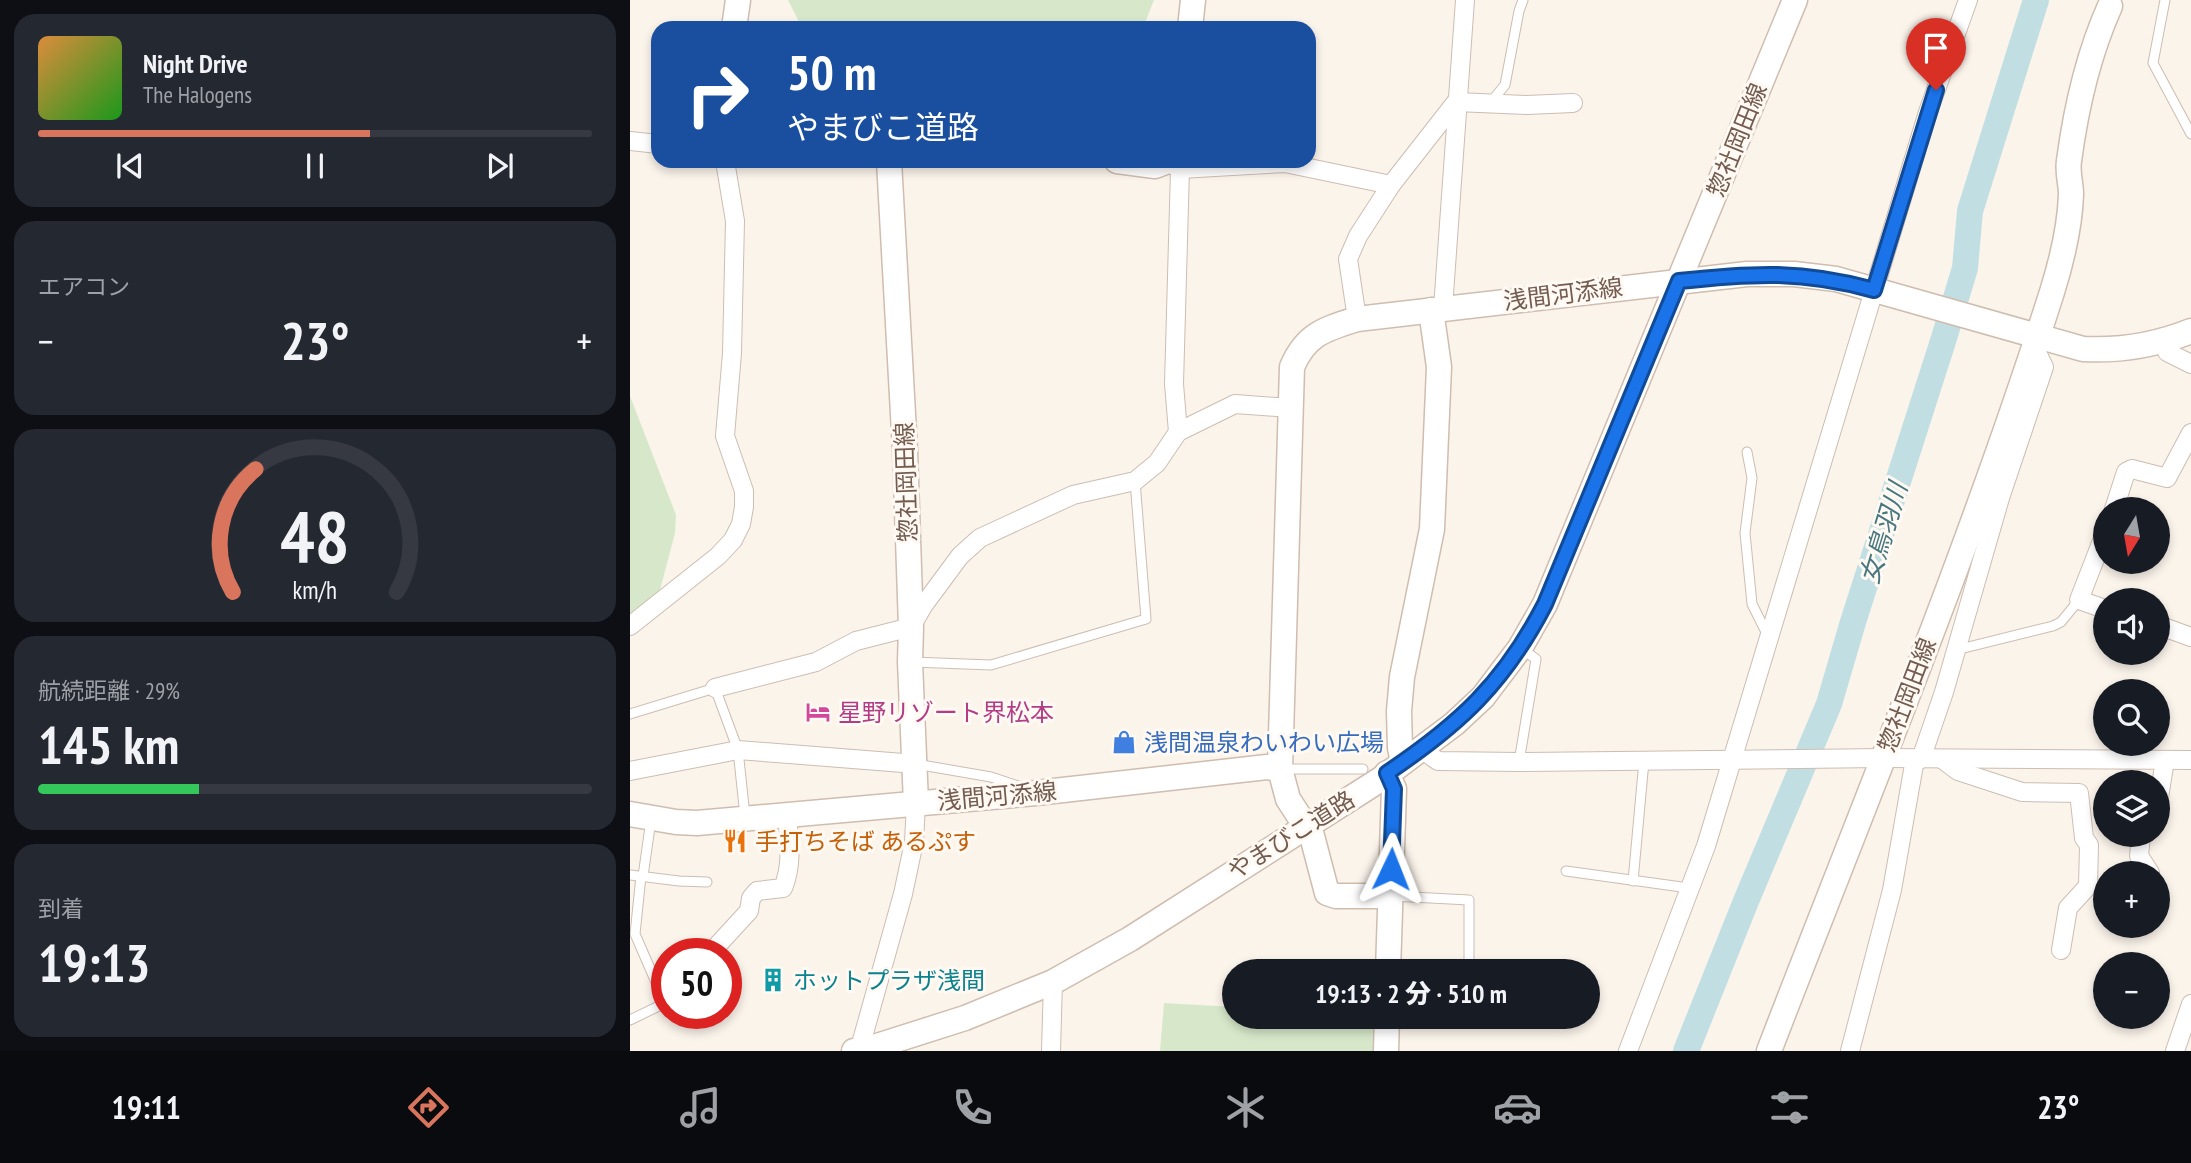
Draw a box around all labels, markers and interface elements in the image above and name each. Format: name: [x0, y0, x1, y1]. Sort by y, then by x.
pin: [1906, 18, 1966, 90]
icon: arrive: [1917, 29, 1955, 67]
text: 50 m: [787, 40, 876, 104]
text: Night Drive: [143, 47, 248, 80]
icon: right: [672, 49, 763, 140]
street label: 惣社岡田線: [1700, 79, 1774, 201]
text: The Halogens: [143, 80, 252, 109]
text: やまびこ道路: [787, 106, 979, 148]
icon: previous: [111, 147, 149, 185]
icon: pause: [296, 147, 334, 185]
icon: next: [481, 147, 519, 185]
street label: 浅間河添線: [1502, 271, 1624, 317]
text: エアコン: [38, 272, 130, 301]
text: 23°: [281, 307, 349, 374]
text: −: [38, 316, 54, 365]
text: +: [576, 316, 592, 365]
street label: 惣社岡田線: [888, 421, 924, 543]
water label: 女鳥羽川: [1852, 476, 1915, 588]
text: 48: [280, 488, 350, 582]
north arrow: [2093, 497, 2170, 574]
map controls: [2093, 497, 2170, 1029]
text: km/h: [293, 573, 337, 605]
button: sound: [2093, 588, 2170, 665]
street label: 惣社岡田線: [1871, 633, 1943, 757]
text: 航続距離 · 29%: [38, 676, 180, 705]
button: search: [2093, 679, 2170, 756]
place label: 星野リゾート界松本: [838, 697, 1054, 728]
hotel icon: 星野リゾート界松本: [804, 698, 832, 726]
text: 145 km: [38, 711, 179, 778]
place label: 浅間温泉わいわい広場: [1144, 727, 1384, 758]
shop icon: 浅間温泉わいわい広場: [1110, 728, 1138, 756]
button: layers: [2093, 770, 2170, 847]
street label: 浅間河添線: [936, 775, 1058, 817]
street label: やまびこ道路: [1222, 784, 1360, 886]
place label: 手打ちそば あるぷす: [755, 826, 976, 857]
restaurant icon: 手打ちそば あるぷす: [721, 827, 749, 855]
position arrow: [1354, 832, 1428, 906]
button: +: [2093, 861, 2170, 938]
text: 到着: [38, 894, 84, 923]
text: 19:13: [38, 929, 150, 996]
speed limit sign: 50: [651, 938, 742, 1029]
button: −: [2093, 952, 2170, 1029]
place label: ホットプラザ浅間: [793, 965, 985, 996]
building icon: ホットプラザ浅間: [759, 966, 787, 994]
text: 19:13 · 2 分 · 510 m: [1315, 977, 1507, 1010]
icon: directions: [404, 1083, 453, 1132]
icon: music: [676, 1083, 725, 1132]
icon: phone: [948, 1083, 997, 1132]
icon: climate: [1221, 1083, 1270, 1132]
icon: car: [1493, 1083, 1542, 1132]
icon: filters: [1765, 1083, 1814, 1132]
text: 19:11: [112, 1086, 181, 1128]
text: 23°: [2037, 1086, 2079, 1128]

